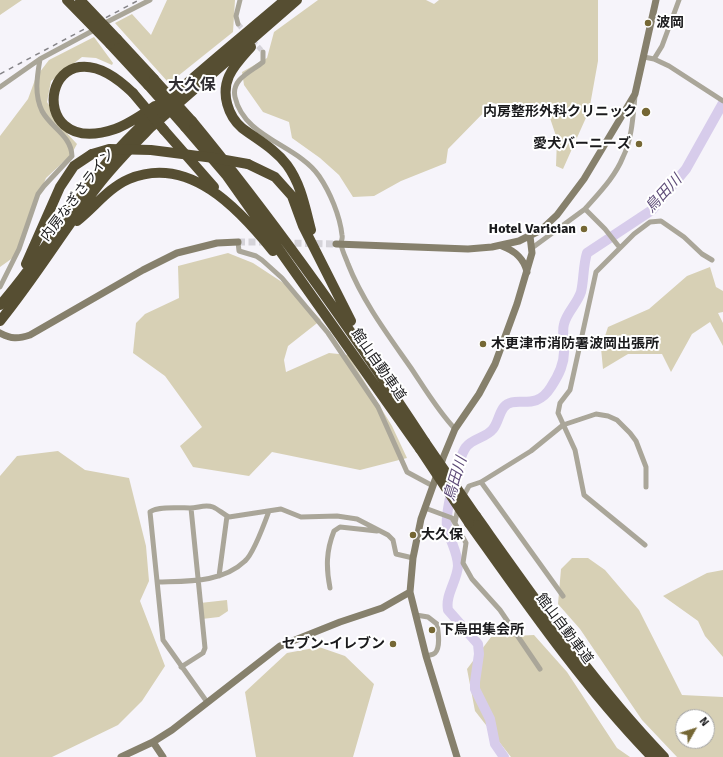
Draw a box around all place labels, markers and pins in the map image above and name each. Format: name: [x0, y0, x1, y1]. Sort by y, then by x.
place label: 波岡: [656, 15, 684, 31]
marker: 波岡: [643, 18, 653, 28]
place label: 内房整形外科クリニック: [483, 104, 637, 120]
marker: 内房整形外科クリニック: [640, 106, 652, 118]
place label: 愛犬バーニーズ: [533, 136, 631, 152]
marker: 愛犬バーニーズ: [634, 139, 644, 149]
place label: Hotel Varician: [489, 221, 576, 237]
marker: Hotel Varician: [579, 224, 589, 234]
place label: 木更津市消防署波岡出張所: [491, 336, 659, 352]
marker: 木更津市消防署波岡出張所: [478, 339, 488, 349]
place label: 大久保: [421, 527, 463, 543]
marker: 大久保: [408, 530, 418, 540]
place label: 下烏田集会所: [440, 622, 524, 638]
marker: 下烏田集会所: [427, 625, 437, 635]
place label: セブン-イレブン: [282, 636, 385, 652]
marker: セブン-イレブン: [388, 639, 398, 649]

